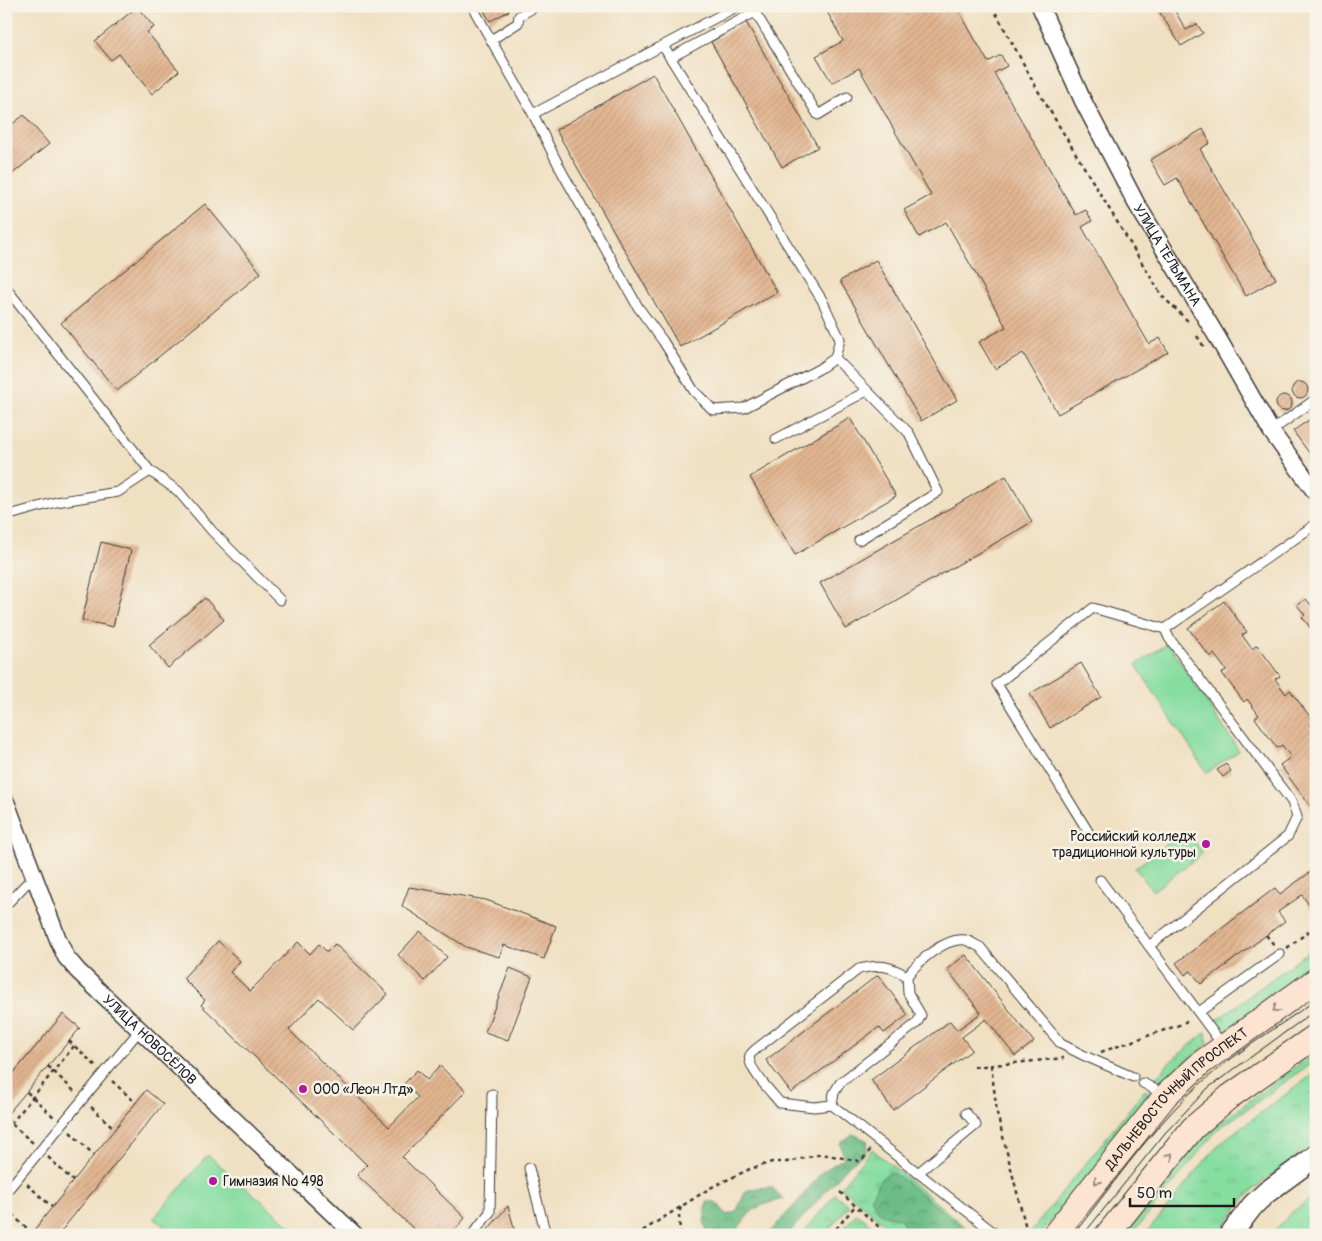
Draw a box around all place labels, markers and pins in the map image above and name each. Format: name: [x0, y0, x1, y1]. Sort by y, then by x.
place label: Российский колледж традиционной культуры: [1052, 828, 1196, 861]
marker: Российский колледж традиционной культуры: [1200, 838, 1212, 850]
place label: ООО «Леон Лтд»: [313, 1081, 413, 1098]
marker: ООО «Леон Лтд»: [297, 1083, 309, 1095]
place label: Гимназия № 498: [223, 1173, 324, 1190]
marker: Гимназия № 498: [207, 1175, 219, 1187]

